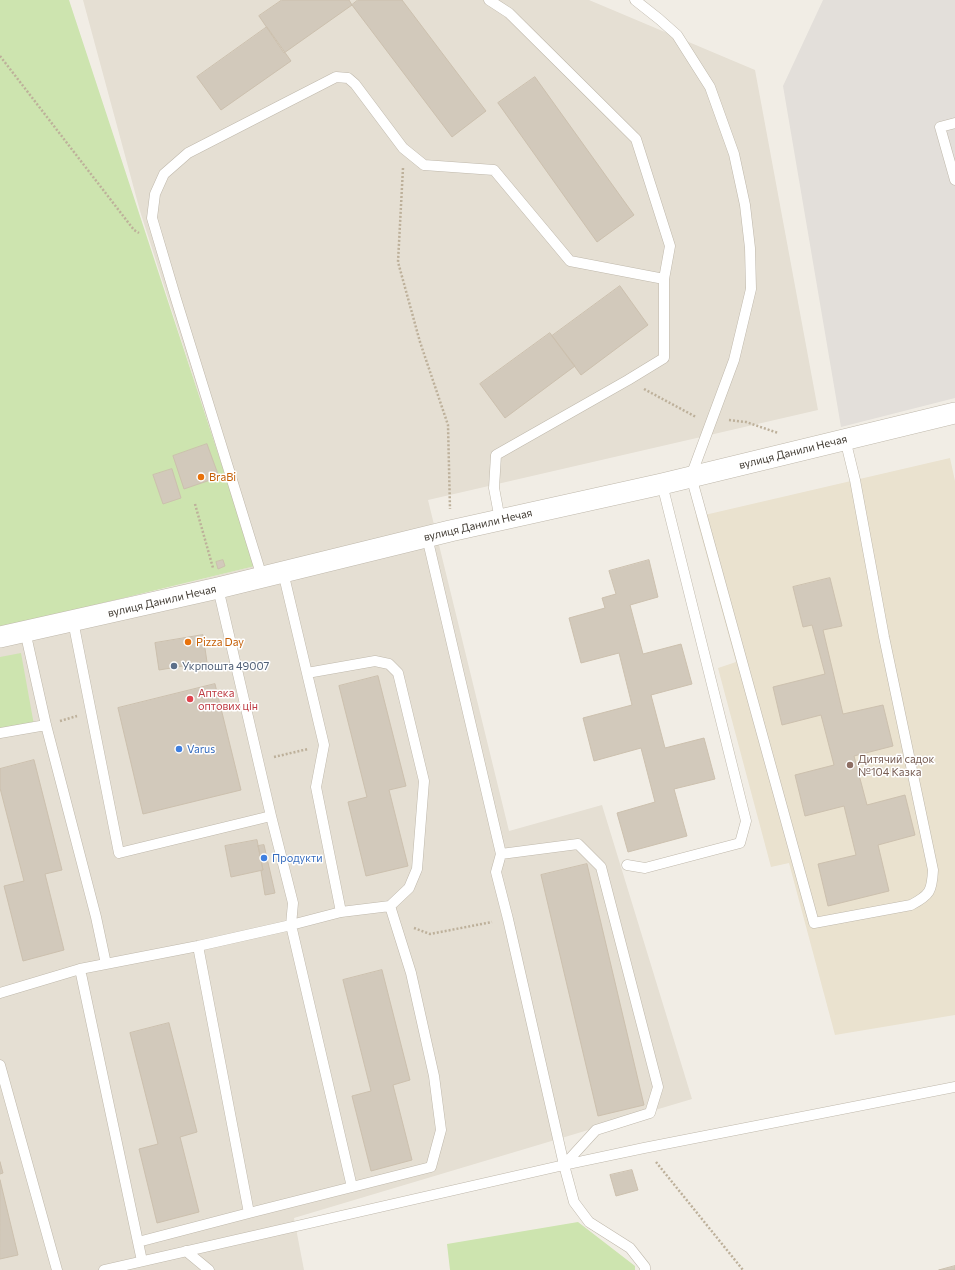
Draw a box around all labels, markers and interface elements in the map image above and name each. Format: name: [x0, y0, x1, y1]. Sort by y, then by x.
street label: вулиця Данили Нечая: [737, 432, 849, 472]
place label: BraBi: [209, 470, 236, 484]
marker: BraBi: [196, 472, 206, 482]
street label: вулиця Данили Нечая: [422, 506, 534, 544]
street label: вулиця Данили Нечая: [106, 582, 218, 620]
place label: Pizza Day: [196, 635, 244, 649]
marker: Pizza Day: [183, 637, 193, 647]
place label: Укрпошта 49007: [182, 659, 269, 673]
marker: Укрпошта 49007: [169, 661, 179, 671]
place label: Аптека оптових цін: [198, 686, 258, 712]
marker: Аптека оптових цін: [185, 694, 195, 704]
place label: Varus: [187, 742, 215, 756]
marker: Varus: [174, 744, 184, 754]
place label: Дитячий садок №104 Казка: [858, 752, 934, 778]
marker: Дитячий садок №104 Казка: [845, 760, 855, 770]
place label: Продукти: [272, 851, 323, 865]
marker: Продукти: [259, 853, 269, 863]

